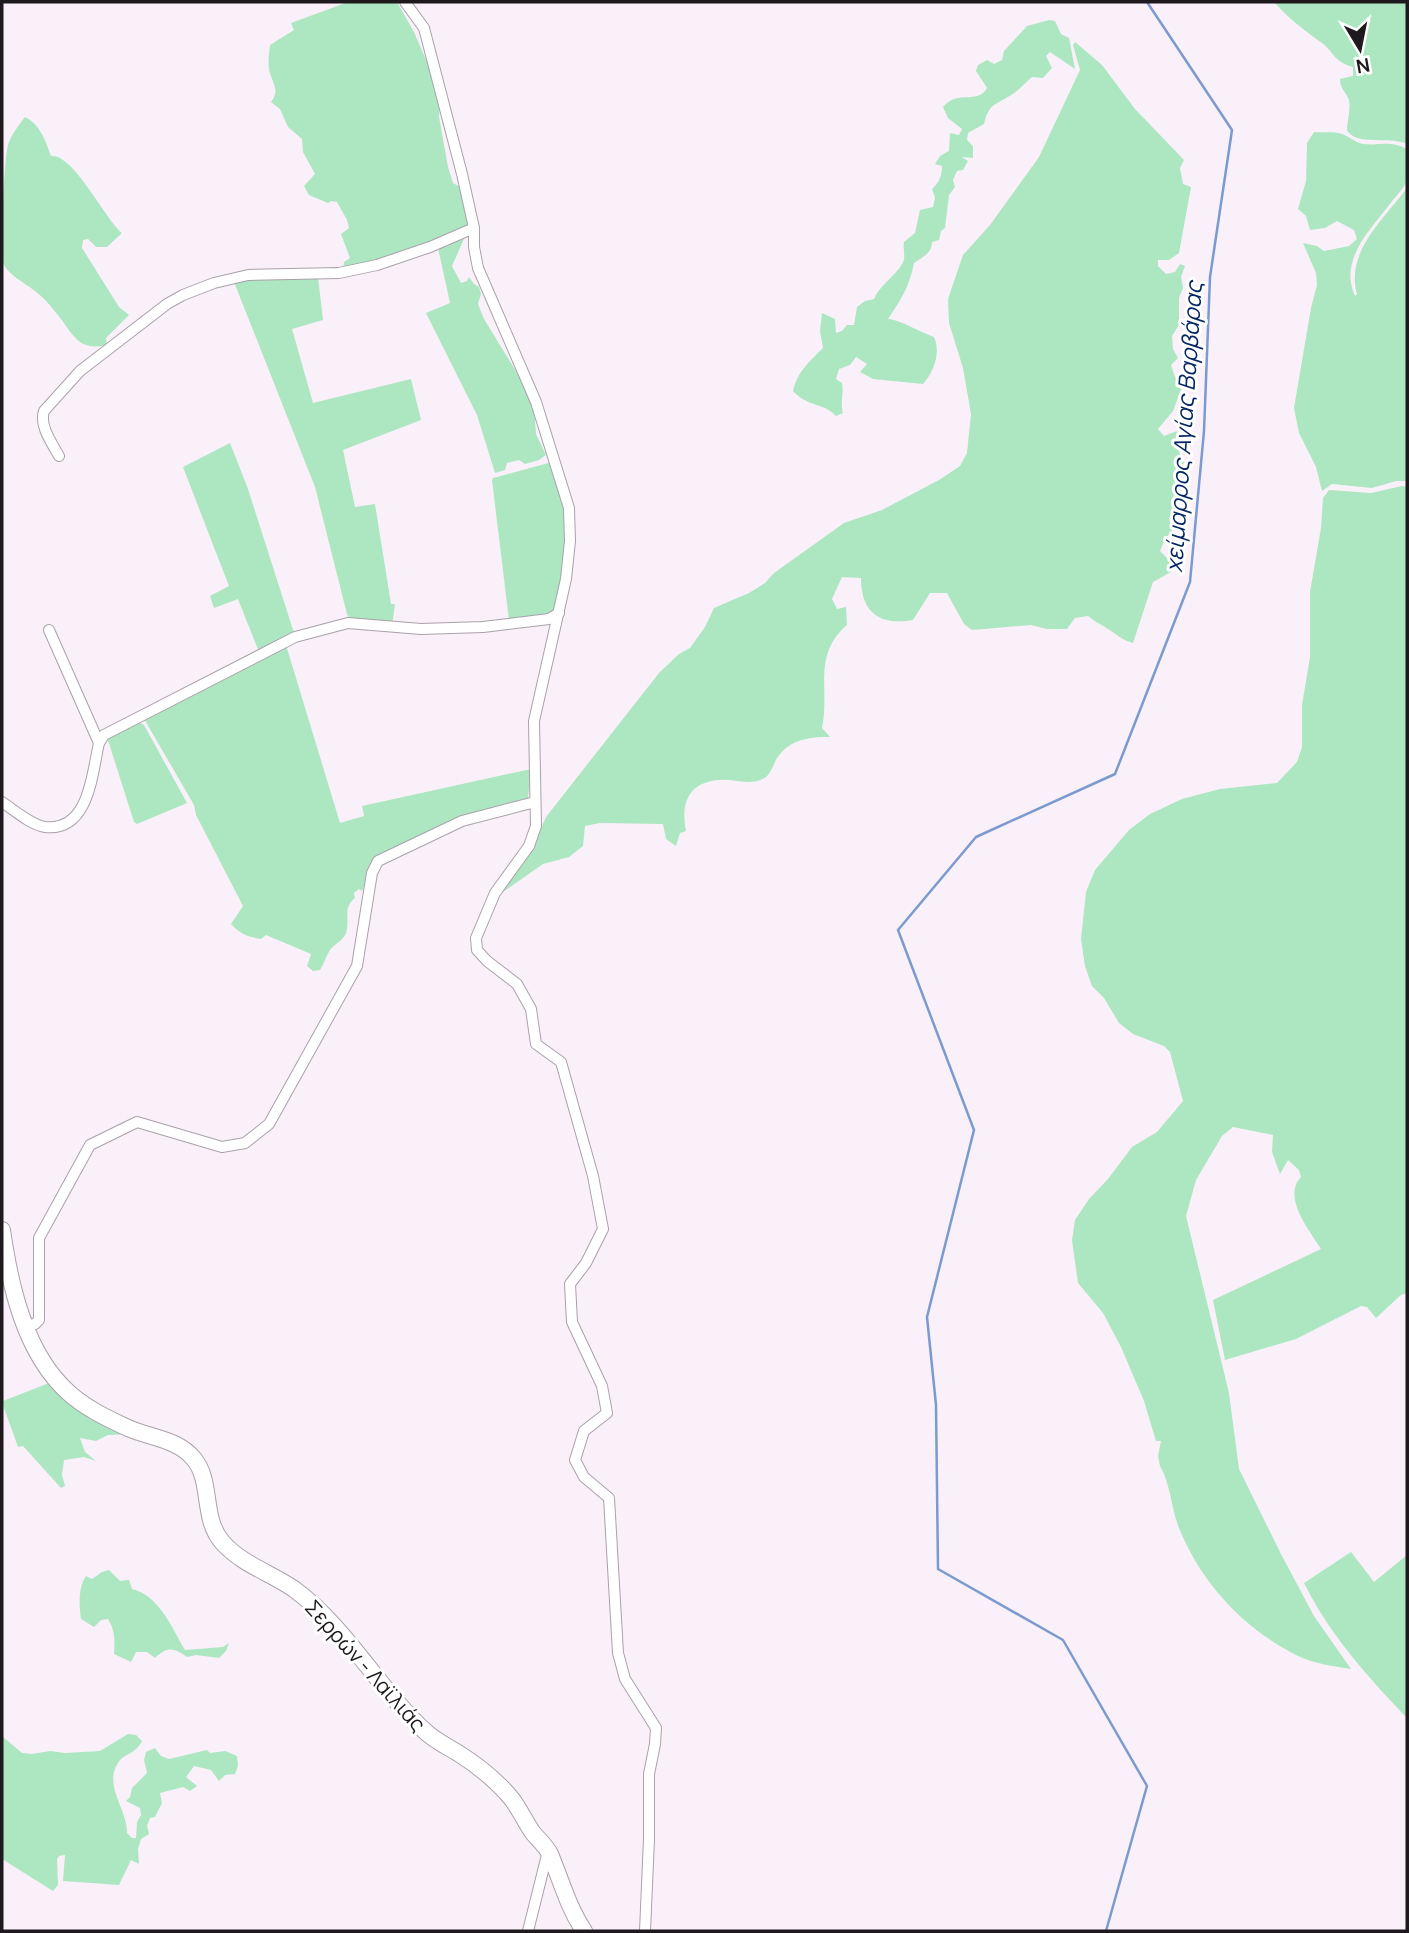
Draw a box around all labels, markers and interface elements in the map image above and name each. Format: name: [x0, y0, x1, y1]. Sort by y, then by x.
north arrow: [1325, 14, 1395, 84]
text: N: [1354, 52, 1372, 80]
water label: χείμαρρος Αγίας Βαρβάρας: [1157, 278, 1209, 574]
street label: Σερρών - Λαϊλιάς: [299, 1593, 432, 1737]

